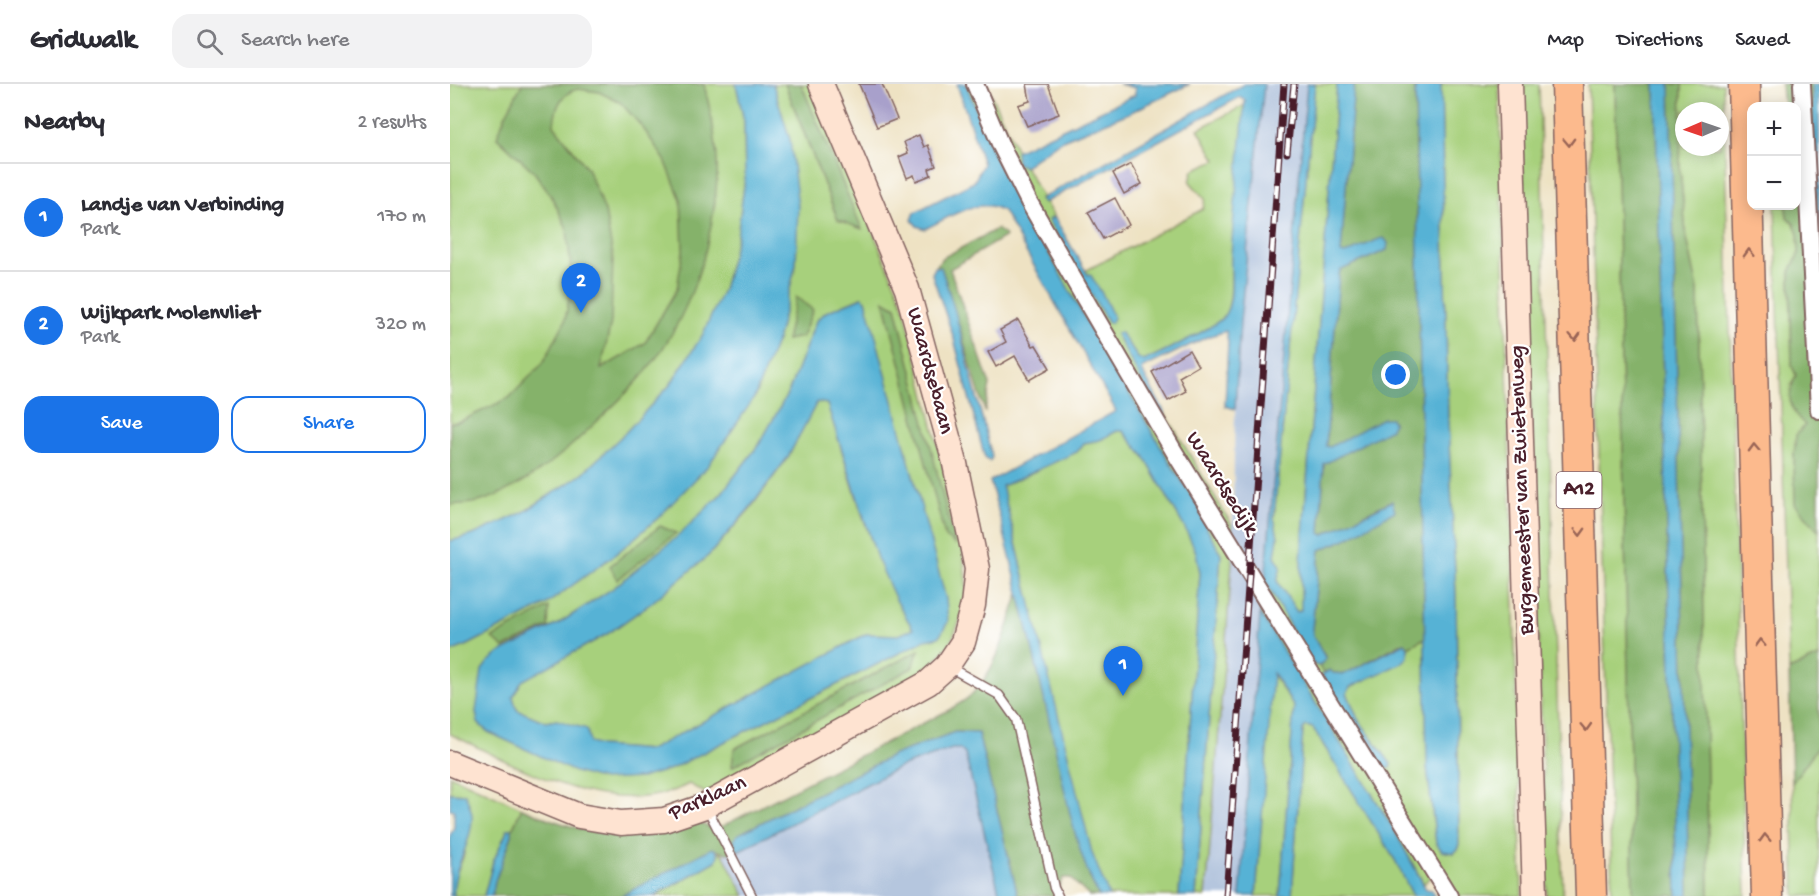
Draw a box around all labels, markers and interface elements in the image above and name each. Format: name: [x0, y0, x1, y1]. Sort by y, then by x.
search box: [172, 14, 592, 68]
text: Gridwalk: [30, 25, 136, 58]
icon: search: [193, 25, 226, 58]
text: Search here: [241, 28, 349, 54]
text: Map: [1547, 29, 1584, 54]
text: Directions: [1617, 29, 1702, 54]
text: Saved: [1735, 29, 1789, 54]
north arrow: [1675, 102, 1729, 156]
map controls: [1747, 102, 1801, 210]
button: +: [1747, 102, 1801, 156]
text: Nearby: [24, 108, 105, 139]
text: 2 results: [357, 112, 426, 135]
one-way arrow: [1563, 138, 1575, 147]
button: −: [1747, 156, 1801, 210]
text: Landje van Verbinding: [81, 193, 284, 219]
text: 1: [39, 206, 48, 229]
text: 170 m: [377, 206, 426, 229]
text: Park: [81, 219, 119, 242]
one-way arrow: [1742, 248, 1755, 257]
pin: 2: [562, 264, 600, 313]
text: Wijkpark Molenvliet: [81, 301, 260, 327]
street label: Waardsebaan: [900, 305, 958, 438]
text: 2: [39, 314, 48, 337]
text: 320 m: [376, 314, 426, 337]
text: Park: [81, 327, 119, 350]
one-way arrow: [1568, 333, 1581, 342]
street label: Burgemeester van Zwietenweg: [1505, 345, 1541, 636]
your location: [1381, 360, 1410, 389]
button: Save: [24, 396, 219, 453]
button: Share: [231, 396, 426, 453]
street label: Waardsedijk: [1179, 427, 1264, 542]
one-way arrow: [1748, 443, 1761, 452]
road number: A12: [1556, 472, 1602, 508]
one-way arrow: [1574, 528, 1587, 537]
one-way arrow: [1753, 638, 1766, 647]
pin: 1: [1104, 646, 1142, 696]
one-way arrow: [1580, 723, 1593, 732]
street label: Parklaan: [664, 770, 751, 828]
one-way arrow: [1759, 833, 1771, 842]

